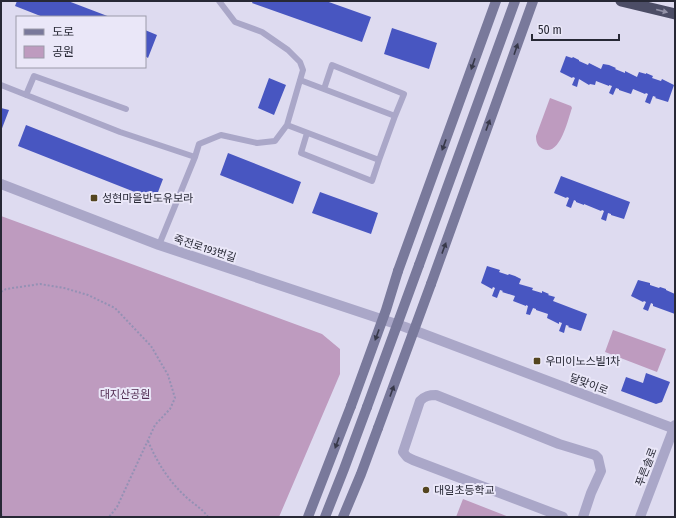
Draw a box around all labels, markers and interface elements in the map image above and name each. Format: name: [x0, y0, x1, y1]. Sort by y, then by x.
one-way arrow: [656, 8, 668, 14]
legend: [16, 16, 146, 68]
scale bar: [532, 16, 619, 42]
text: 50 m: [538, 23, 562, 37]
text: 도로: [52, 25, 74, 39]
one-way arrow: [513, 43, 519, 55]
text: 공원: [52, 45, 74, 59]
one-way arrow: [470, 59, 476, 71]
one-way arrow: [486, 119, 492, 131]
one-way arrow: [441, 139, 447, 151]
place label: 성현마을반도유보라: [102, 192, 193, 205]
marker: 성현마을반도유보라: [89, 193, 99, 203]
street label: 죽전로193번길: [172, 232, 238, 265]
one-way arrow: [441, 241, 447, 253]
one-way arrow: [374, 329, 380, 341]
place label: 우미이노스빌1차: [545, 355, 620, 368]
marker: 우미이노스빌1차: [532, 356, 542, 366]
street label: 달맞이로: [568, 371, 610, 398]
one-way arrow: [389, 384, 395, 396]
park label: 대지산공원: [100, 388, 150, 401]
one-way arrow: [334, 437, 340, 449]
street label: 푸른솔로: [633, 446, 660, 488]
place label: 대일초등학교: [434, 484, 495, 497]
marker: 대일초등학교: [421, 485, 431, 495]

